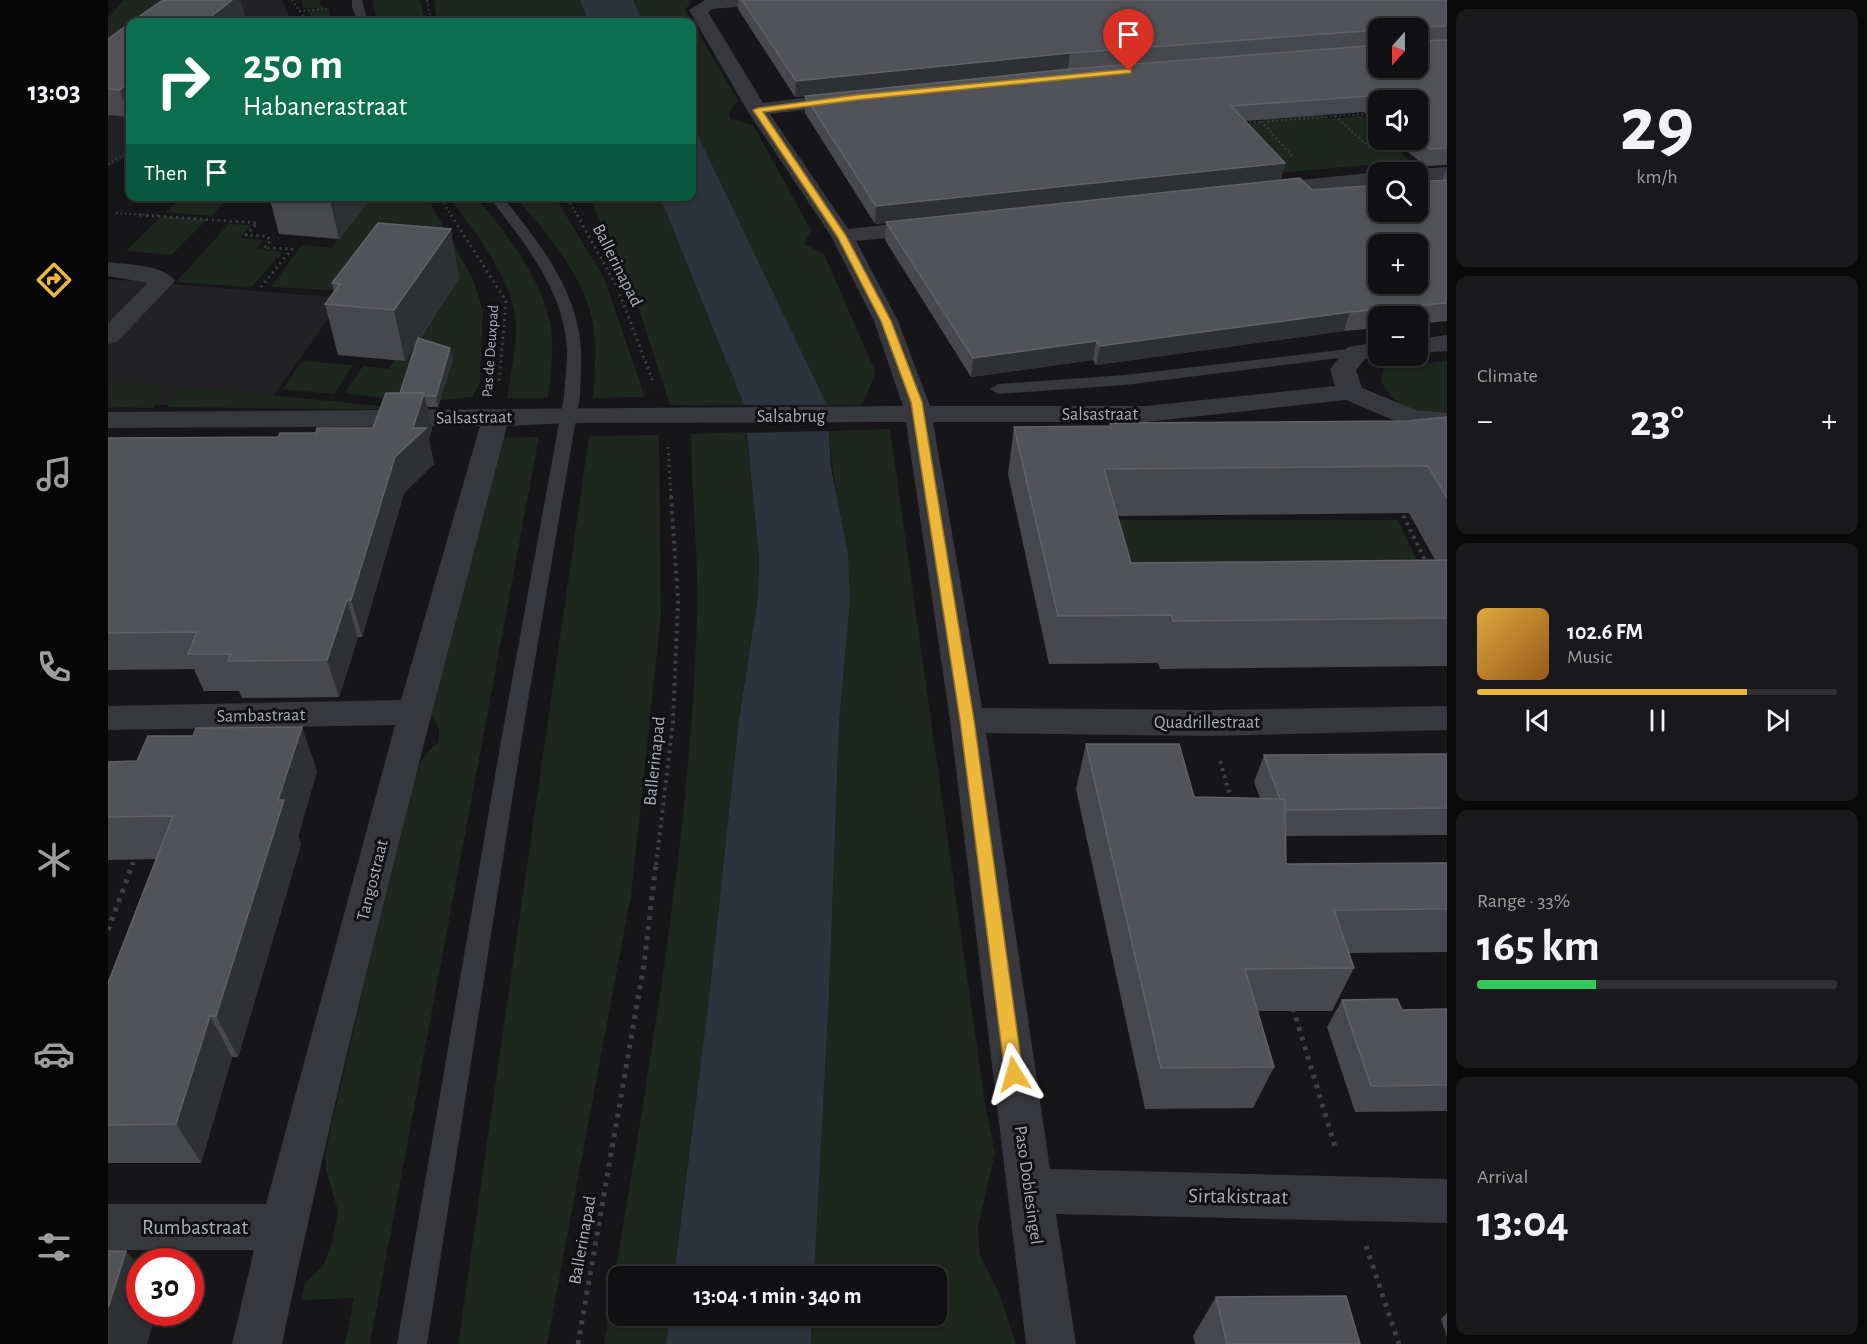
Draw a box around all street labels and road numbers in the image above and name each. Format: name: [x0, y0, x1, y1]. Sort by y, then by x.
street label: Ballerinapad: [589, 221, 645, 310]
street label: Pas de Deuxpad: [480, 304, 501, 398]
street label: Salsastraat: [1062, 406, 1138, 424]
street label: Salsastraat: [436, 408, 513, 428]
street label: Salsabrug: [757, 408, 826, 426]
street label: Sambastraat: [217, 706, 306, 726]
street label: Quadrillestraat: [1154, 714, 1260, 732]
street label: Ballerinapad: [641, 716, 669, 807]
street label: Tangostraat: [354, 838, 392, 923]
street label: Paso Doblesingel: [1011, 1124, 1045, 1246]
street label: Sirtakistraat: [1188, 1185, 1288, 1208]
street label: Ballerinapad: [566, 1194, 600, 1286]
street label: Rumbastraat: [142, 1217, 248, 1238]

